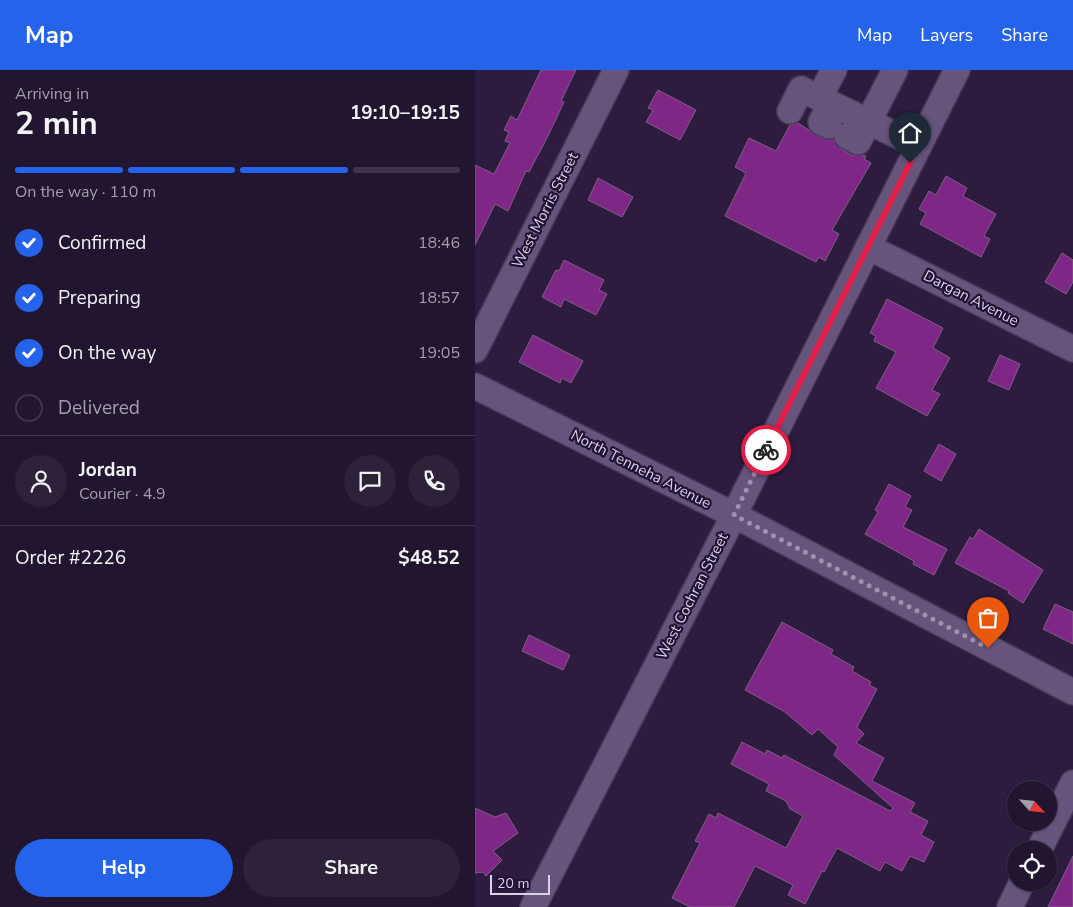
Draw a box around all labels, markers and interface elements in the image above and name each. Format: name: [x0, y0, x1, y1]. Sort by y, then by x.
text: Map: [25, 19, 73, 51]
text: Map: [857, 23, 892, 47]
text: Layers: [920, 23, 973, 47]
text: Share: [1001, 23, 1048, 47]
text: Arriving in: [15, 83, 89, 105]
text: 19:10–19:15: [350, 100, 460, 126]
text: 2 min: [15, 102, 98, 145]
pin: [889, 112, 931, 163]
icon: home: [896, 119, 924, 147]
street label: West Morris Street: [507, 148, 583, 271]
text: On the way · 110 m: [15, 181, 156, 203]
icon: check: [15, 229, 43, 257]
text: Confirmed: [58, 230, 146, 256]
text: 18:46: [418, 232, 460, 254]
street label: Dargan Avenue: [920, 265, 1022, 331]
icon: check: [15, 284, 43, 312]
text: Preparing: [58, 285, 141, 311]
text: 18:57: [418, 287, 460, 309]
icon: check: [15, 339, 43, 367]
text: On the way: [58, 340, 156, 366]
text: 19:05: [418, 342, 460, 364]
text: Delivered: [58, 395, 140, 421]
street label: North Tenneha Avenue: [567, 425, 715, 513]
courier: [741, 425, 791, 475]
icon: bike: [752, 436, 780, 464]
button: person: [15, 455, 67, 507]
button: chat: [344, 455, 396, 507]
button: phone: [408, 455, 460, 507]
text: Jordan: [79, 457, 137, 483]
text: Courier · 4.9: [79, 483, 165, 505]
street label: West Cochran Street: [651, 529, 733, 663]
text: Order #2226: [15, 545, 126, 571]
text: $48.52: [398, 545, 460, 571]
pin: [967, 597, 1009, 648]
icon: bag: [974, 604, 1002, 632]
north arrow: [1007, 781, 1057, 831]
map controls: [1007, 781, 1057, 891]
button: Help: [15, 839, 233, 897]
button: Share: [243, 839, 460, 897]
button: locate: [1007, 841, 1057, 891]
scale bar: [490, 872, 550, 895]
text: 20 m: [497, 874, 529, 893]

